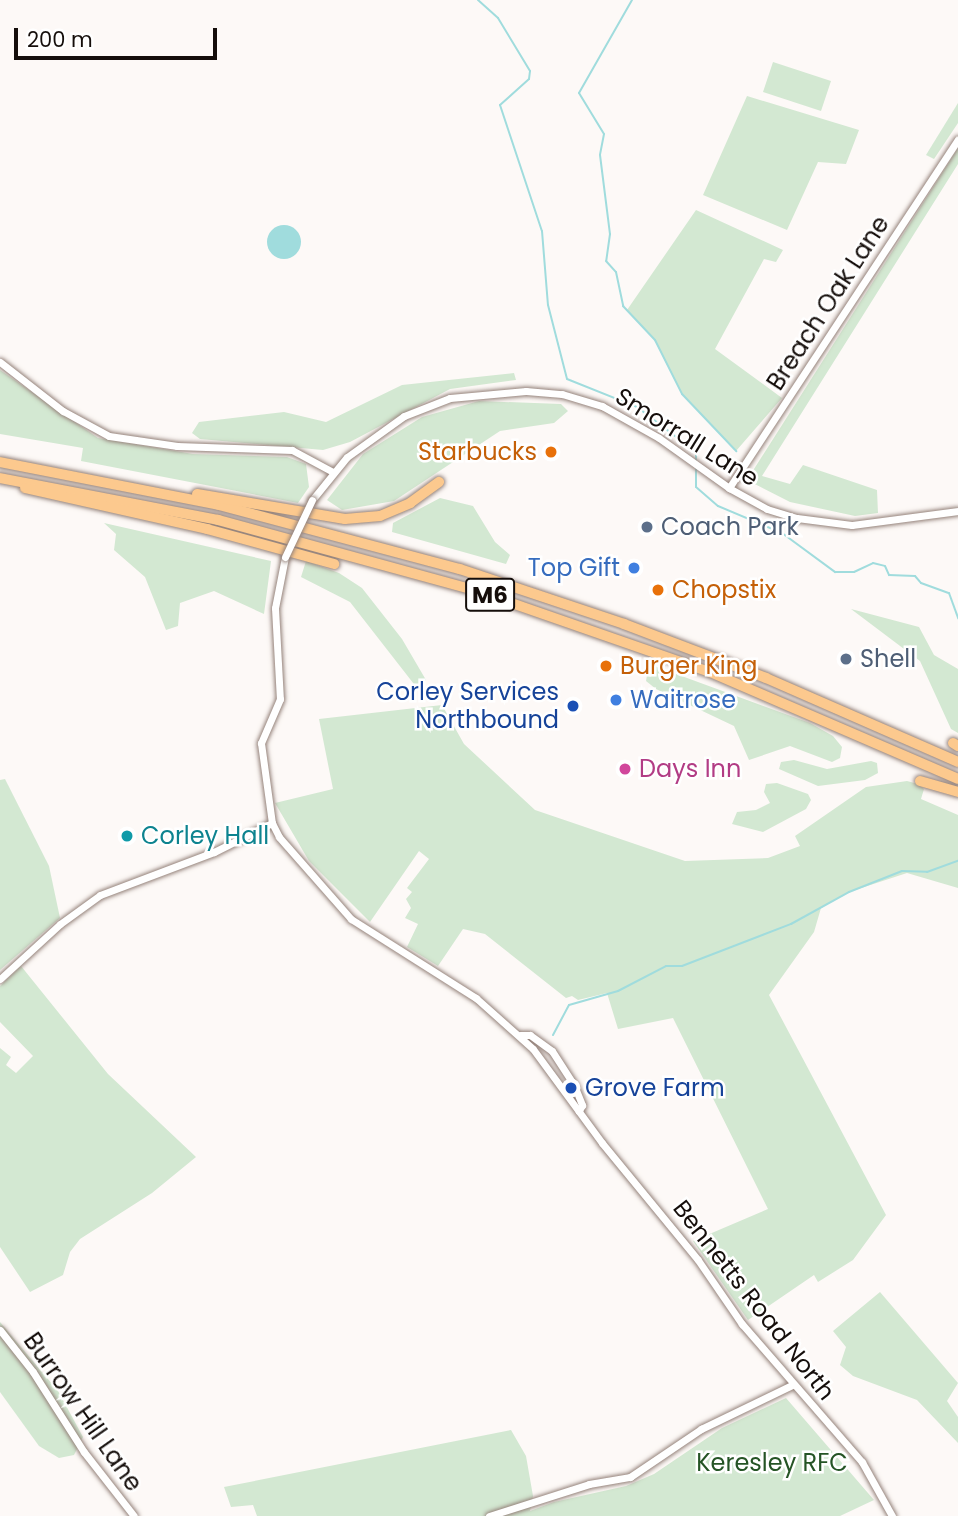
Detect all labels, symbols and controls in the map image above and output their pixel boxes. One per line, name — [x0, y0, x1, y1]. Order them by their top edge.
scale bar — [18, 14, 220, 58]
text: 200 m — [27, 25, 93, 54]
street label: Breach Oak Lane — [761, 211, 895, 395]
street label: Smorrall Lane — [610, 382, 764, 492]
place label: Starbucks — [418, 438, 537, 466]
marker: Starbucks — [543, 444, 559, 460]
place label: Coach Park — [661, 513, 799, 541]
marker: Coach Park — [639, 519, 655, 535]
place label: Top Gift — [528, 554, 620, 582]
marker: Top Gift — [626, 560, 642, 576]
road number: M6 — [464, 576, 516, 614]
place label: Chopstix — [672, 576, 776, 604]
marker: Chopstix — [650, 582, 666, 598]
place label: Shell — [860, 645, 916, 673]
marker: Shell — [838, 651, 854, 667]
place label: Burger King — [620, 652, 757, 680]
marker: Burger King — [598, 658, 614, 674]
place label: Corley Services Northbound — [376, 678, 559, 734]
place label: Waitrose — [630, 686, 736, 714]
marker: Waitrose — [608, 692, 624, 708]
marker: Corley Services Northbound — [565, 698, 581, 714]
place label: Days Inn — [639, 755, 741, 783]
marker: Days Inn — [617, 761, 633, 777]
place label: Corley Hall — [141, 822, 269, 850]
marker: Corley Hall — [119, 828, 135, 844]
place label: Grove Farm — [585, 1074, 725, 1102]
marker: Grove Farm — [563, 1080, 579, 1096]
street label: Bennetts Road North — [667, 1194, 841, 1406]
street label: Burrow Hill Lane — [18, 1327, 148, 1497]
park label: Keresley RFC — [696, 1449, 848, 1477]

